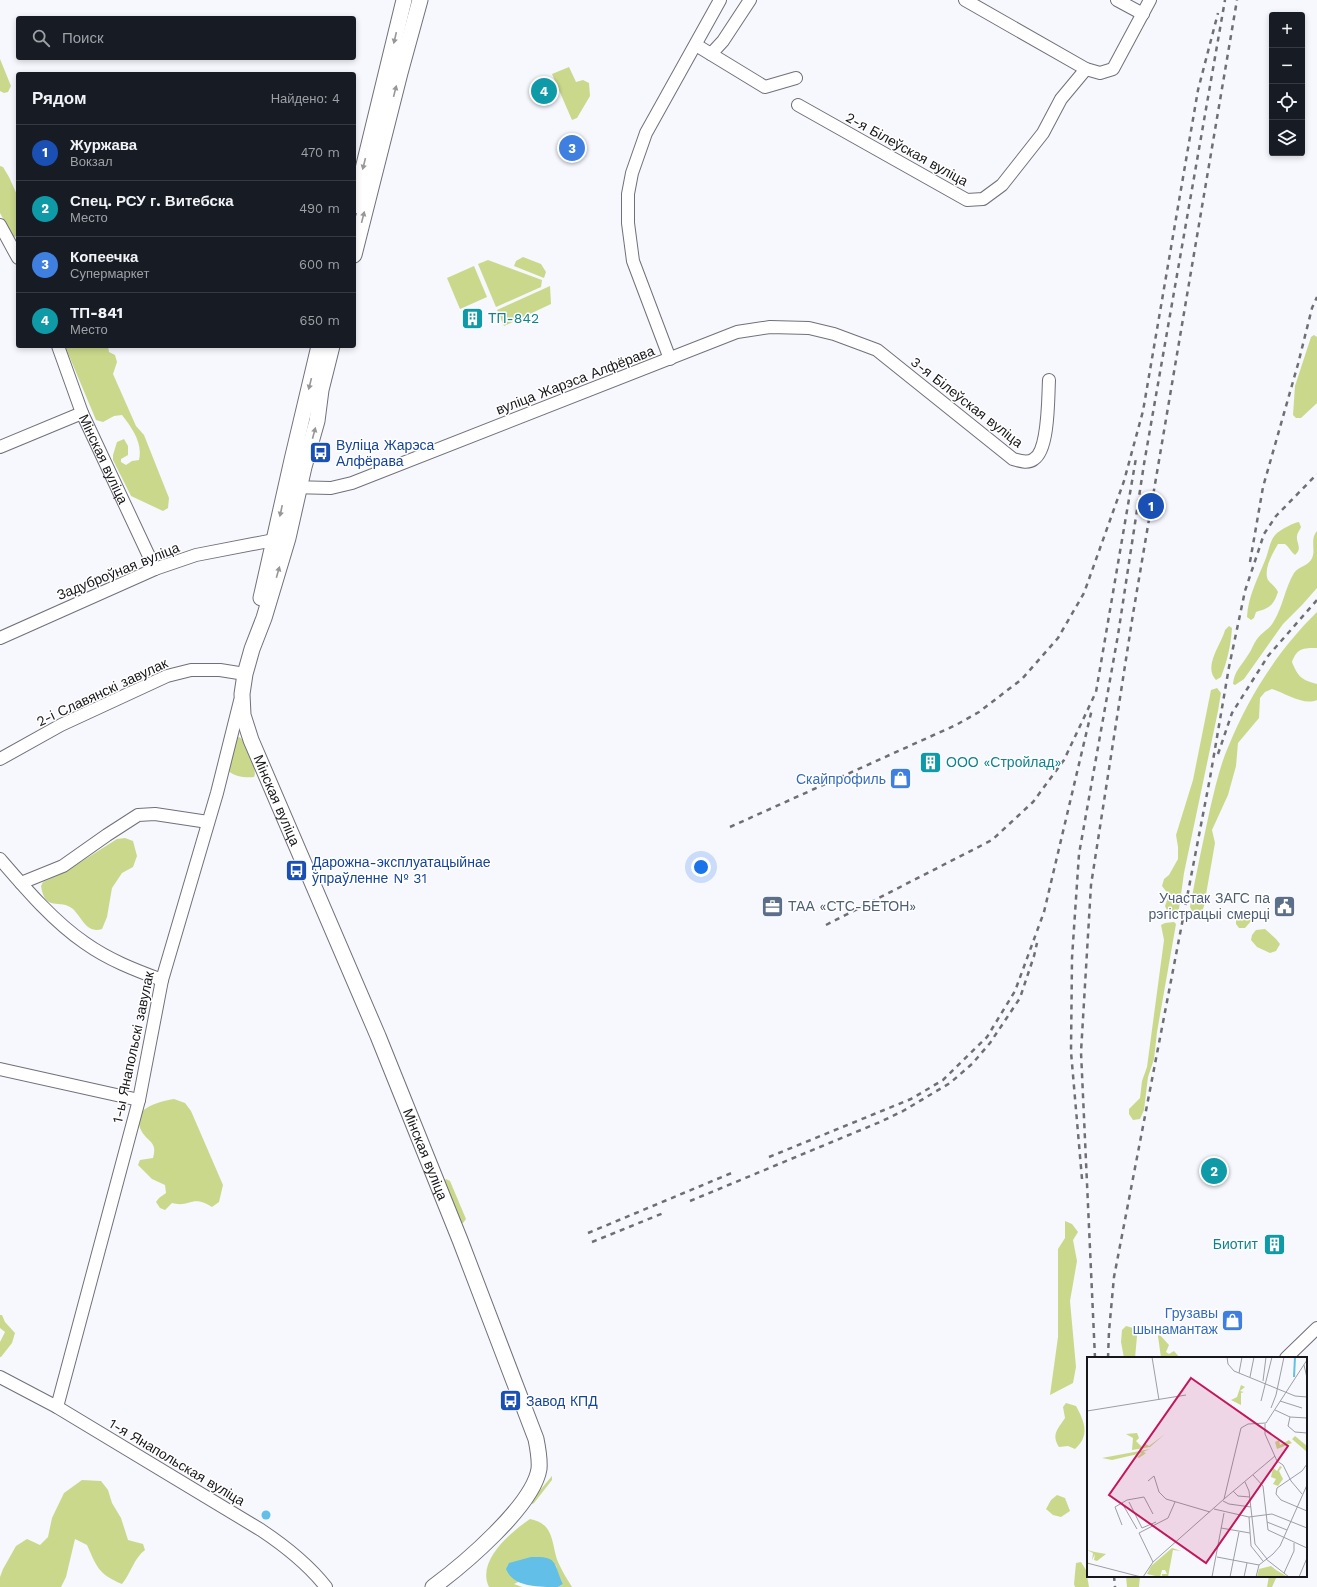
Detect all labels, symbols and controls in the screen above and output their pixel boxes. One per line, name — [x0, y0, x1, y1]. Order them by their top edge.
map controls — [1269, 12, 1305, 156]
button: + — [1269, 12, 1305, 48]
search box — [16, 16, 356, 60]
icon: search — [30, 27, 52, 49]
text: Поиск — [62, 29, 104, 47]
one-way arrow — [392, 32, 398, 44]
button: − — [1269, 48, 1305, 84]
pin: 4 — [531, 76, 557, 106]
button: locate — [1269, 84, 1305, 120]
one-way arrow — [392, 85, 398, 97]
text: Рядом — [32, 88, 87, 108]
text: Найдено: 4 — [271, 91, 340, 106]
street label: 2-я Білеўская вуліца — [843, 109, 971, 189]
button: layers — [1269, 120, 1305, 156]
pin: 3 — [559, 133, 585, 163]
text: Журжава — [70, 136, 137, 154]
text: 1 — [42, 145, 48, 160]
text: 470 m — [301, 145, 340, 160]
text: Вокзал — [70, 154, 113, 169]
one-way arrow — [361, 158, 367, 170]
text: Спец. РСУ г. Витебска — [70, 192, 234, 210]
text: 2 — [41, 201, 49, 216]
text: 490 m — [299, 201, 340, 216]
text: Место — [70, 210, 108, 225]
one-way arrow — [361, 211, 367, 223]
text: Копеечка — [70, 248, 138, 266]
text: 3 — [41, 257, 49, 272]
text: 600 m — [299, 257, 340, 272]
text: Супермаркет — [70, 266, 149, 281]
text: ТП-841 — [70, 304, 123, 322]
building icon: ТП-842 — [459, 305, 485, 331]
place label: ТП-842 — [488, 310, 539, 326]
text: 4 — [41, 313, 49, 328]
text: 650 m — [300, 313, 340, 328]
text: Место — [70, 322, 108, 337]
street label: вуліца Жарэса Алфёрава — [493, 342, 657, 418]
street label: 3-я Білеўская вуліца — [908, 353, 1026, 451]
one-way arrow — [306, 378, 312, 390]
street label: Мінская вуліца — [76, 412, 131, 507]
one-way arrow — [311, 427, 317, 439]
place label: Вуліца Жарэса Алфёрава — [336, 437, 435, 469]
bus stop icon: Вуліца Жарэса Алфёрава — [307, 440, 333, 466]
pin: 1 — [1138, 491, 1164, 521]
one-way arrow — [277, 504, 283, 517]
street label: Задуброўная вуліца — [54, 539, 182, 603]
one-way arrow — [275, 566, 281, 578]
street label: 2-і Славянскі завулак — [34, 654, 171, 729]
building icon: ООО «Стройлад» — [918, 749, 944, 775]
street label: Мінская вуліца — [250, 752, 303, 848]
place label: ООО «Стройлад» — [946, 754, 1061, 770]
shop icon: Скайпрофиль — [888, 766, 914, 792]
place label: Скайпрофиль — [796, 771, 886, 787]
place label: Дарожна-эксплуатацыйнае ўпраўленне № 31 — [312, 854, 491, 886]
bus stop icon: Дарожна-эксплуатацыйнае ўпраўленне № 31 — [284, 857, 310, 883]
your location — [691, 857, 711, 877]
place label: Участак ЗАГС па рэгістрацыі смерці — [1149, 890, 1270, 922]
office icon: ТАА «СТС-БЕТОН» — [759, 893, 785, 919]
public building icon: Участак ЗАГС па рэгістрацыі смерці — [1272, 893, 1298, 919]
place label: ТАА «СТС-БЕТОН» — [788, 898, 916, 914]
street label: 1-ы Янапольскі завулак — [109, 969, 157, 1124]
street label: Мінская вуліца — [400, 1106, 451, 1203]
pin: 2 — [1201, 1156, 1227, 1186]
building icon: Биотит — [1261, 1231, 1287, 1257]
place label: Биотит — [1213, 1236, 1259, 1252]
place label: Грузавы шынамантаж — [1133, 1305, 1219, 1337]
shop icon: Грузавы шынамантаж — [1220, 1308, 1246, 1334]
inset map — [1087, 1357, 1307, 1577]
bus stop icon: Завод КПД — [498, 1388, 524, 1414]
place label: Завод КПД — [526, 1393, 598, 1409]
street label: 1-я Янапольская вуліца — [106, 1415, 248, 1509]

